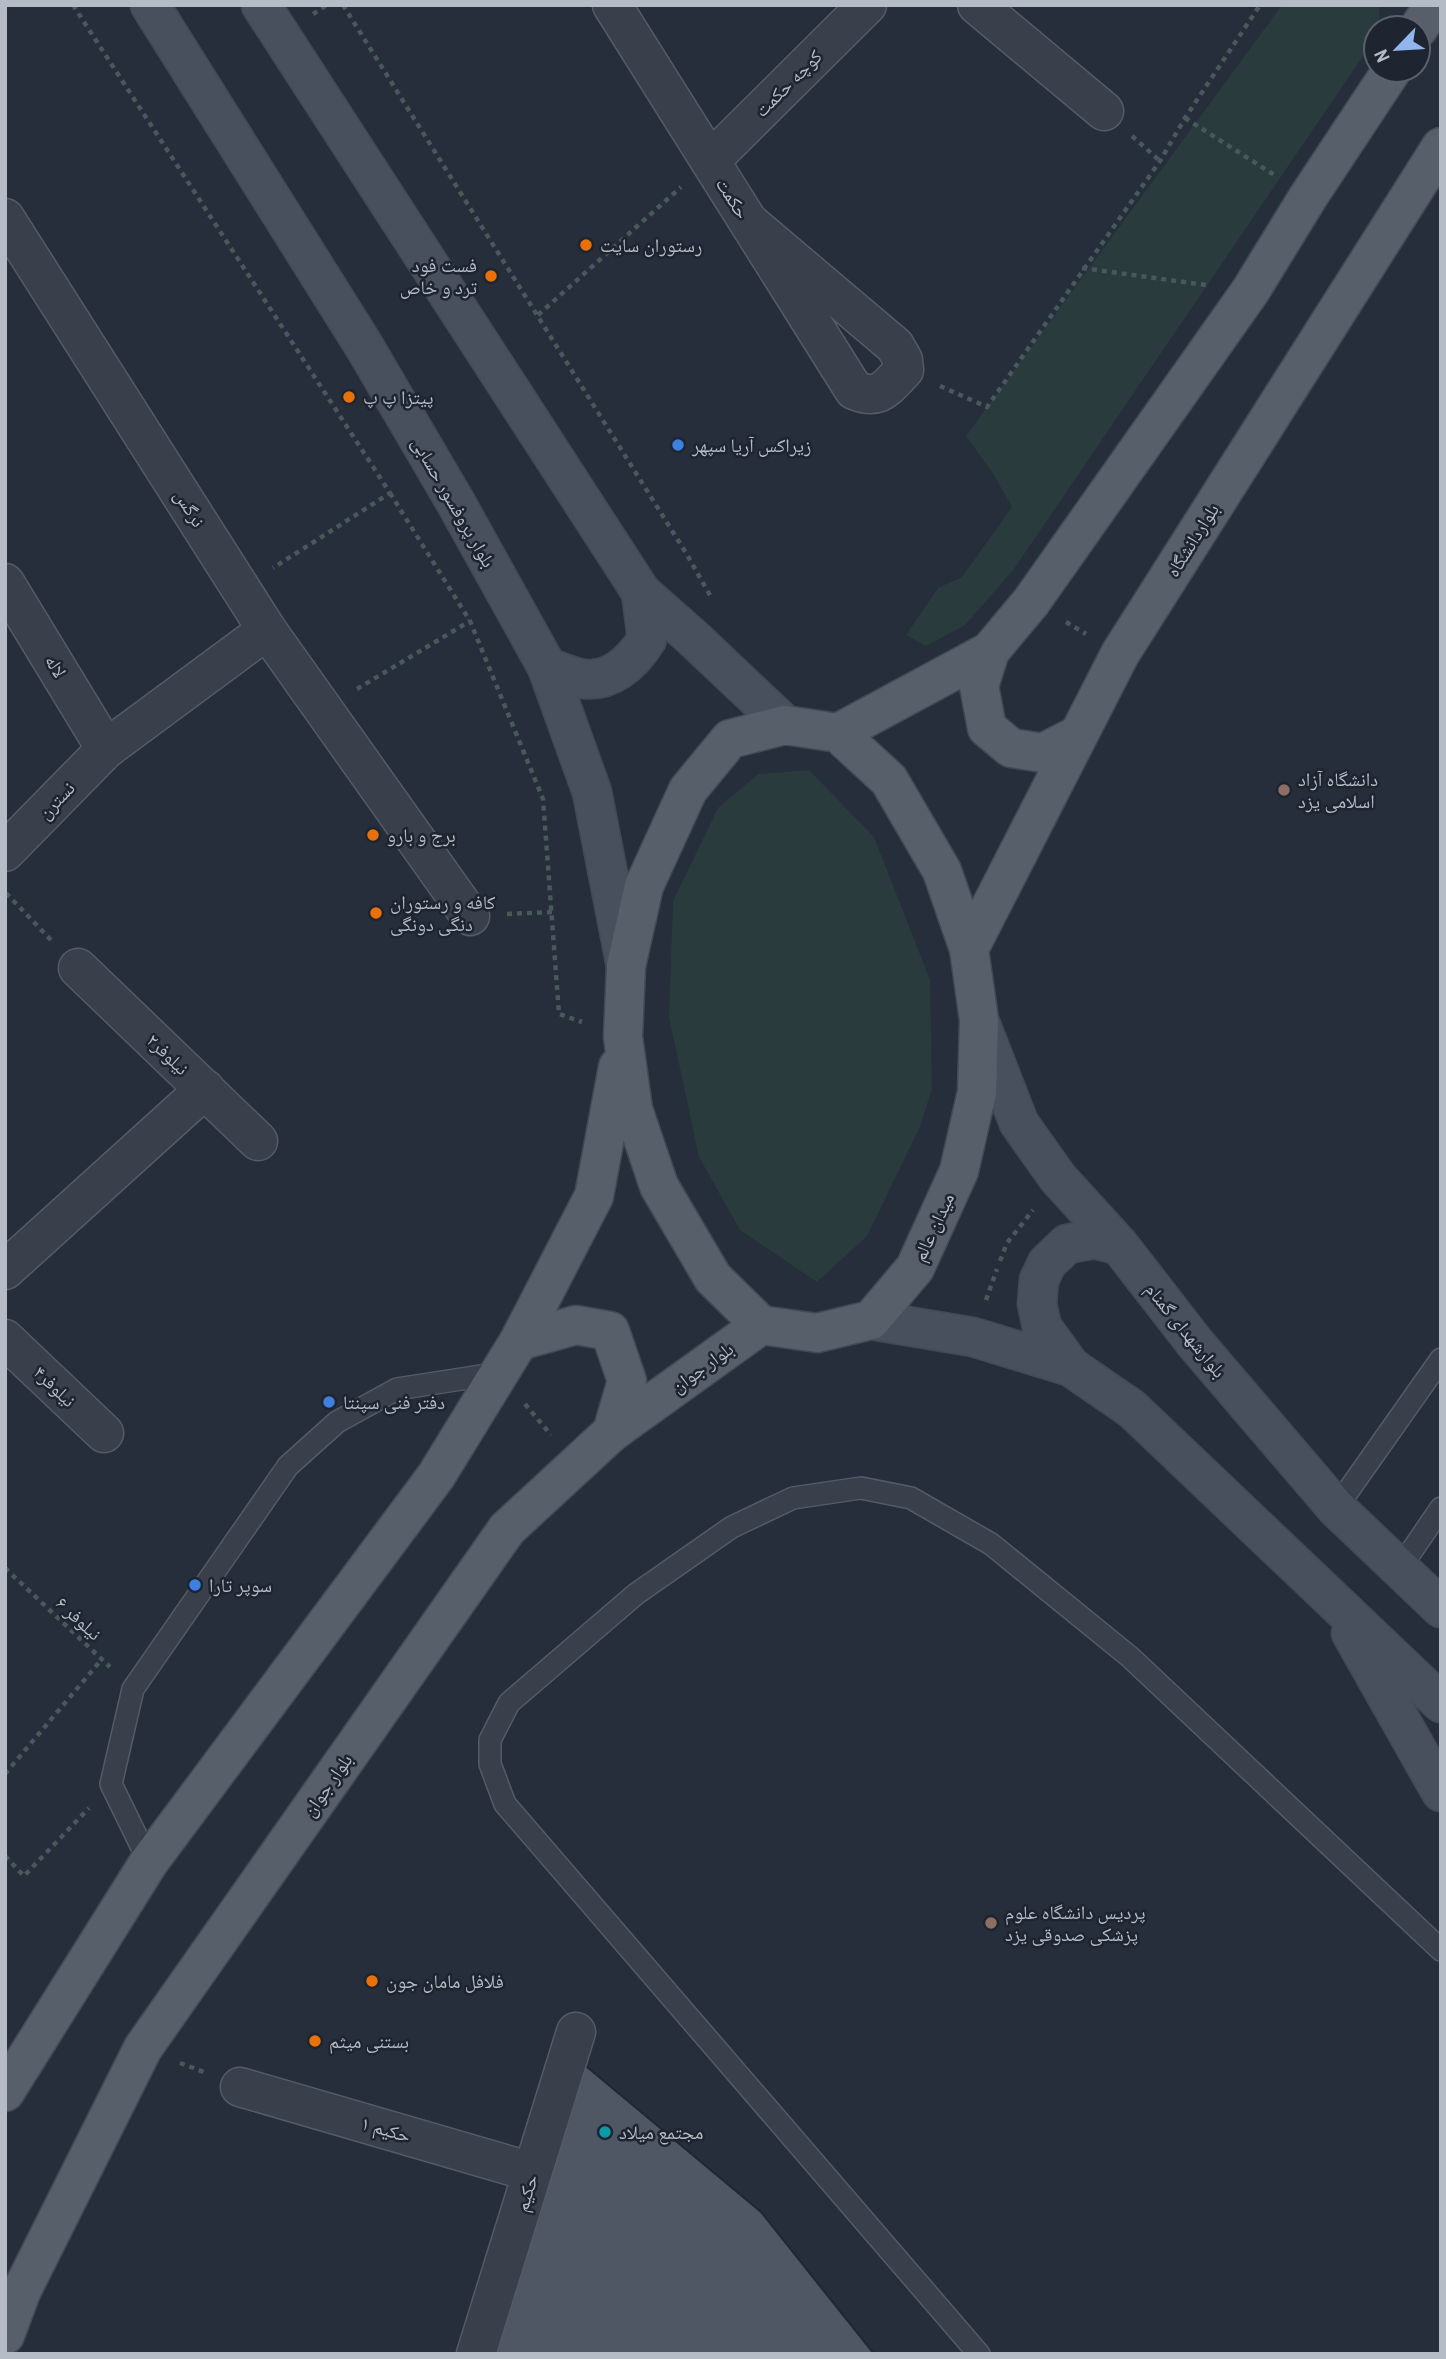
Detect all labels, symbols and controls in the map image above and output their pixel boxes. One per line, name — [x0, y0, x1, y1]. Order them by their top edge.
north arrow — [1362, 14, 1432, 84]
street label: کوچه حکمت — [748, 43, 828, 123]
text: N — [1367, 46, 1396, 67]
street label: حکمت — [710, 172, 756, 224]
place label: رستوران سایت — [600, 232, 702, 258]
marker: رستوران سایت — [578, 237, 594, 253]
place label: فست فود ترد و خاص — [400, 252, 477, 300]
marker: فست فود ترد و خاص — [483, 268, 499, 284]
place label: پیتزا پ پ — [363, 384, 433, 410]
marker: پیتزا پ پ — [341, 389, 357, 405]
street label: بلوار پروفسور حسابی — [406, 432, 502, 572]
place label: زیراکس آریا سپهر — [691, 432, 811, 458]
marker: زیراکس آریا سپهر — [670, 437, 686, 453]
street label: نرگس — [168, 484, 212, 532]
street label: بلواردانشگاه — [1159, 498, 1225, 582]
street label: لاله — [39, 650, 73, 682]
place label: دانشگاه آزاد اسلامی یزد — [1298, 766, 1378, 814]
street label: نسترن — [32, 775, 80, 825]
marker: دانشگاه آزاد اسلامی یزد — [1276, 782, 1292, 798]
place label: برج و بارو — [387, 822, 456, 848]
marker: برج و بارو — [365, 827, 381, 843]
place label: کافه و رستوران دنگی دونگی — [390, 889, 495, 937]
marker: کافه و رستوران دنگی دونگی — [368, 905, 384, 921]
street label: نیلوفر۲ — [141, 1027, 195, 1081]
street label: میدان عالم — [906, 1188, 960, 1266]
street label: بلوارشهدای گمنام — [1139, 1277, 1232, 1384]
street label: بلوار جوان — [665, 1335, 739, 1399]
street label: نیلوفر۴ — [28, 1359, 82, 1413]
place label: دفتر فنی سپنتا — [343, 1389, 445, 1415]
marker: دفتر فنی سپنتا — [321, 1394, 337, 1410]
place label: سوپر تارا — [209, 1572, 272, 1598]
marker: سوپر تارا — [187, 1577, 203, 1593]
street label: نیلوفر ۶ — [50, 1590, 108, 1646]
street label: بلوار جوان — [296, 1748, 358, 1822]
place label: پردیس دانشگاه علوم پزشکی صدوقی یزد — [1005, 1899, 1146, 1947]
marker: پردیس دانشگاه علوم پزشکی صدوقی یزد — [983, 1915, 999, 1931]
place label: فلافل مامان جون — [386, 1968, 504, 1994]
marker: فلافل مامان جون — [364, 1973, 380, 1989]
place label: بستنی میثم — [329, 2028, 409, 2054]
marker: بستنی میثم — [307, 2033, 323, 2049]
street label: حکیم ۱ — [358, 2110, 414, 2148]
place label: مجتمع میلاد — [619, 2119, 703, 2145]
marker: مجتمع میلاد — [597, 2124, 613, 2140]
street label: حکیم — [508, 2171, 544, 2215]

